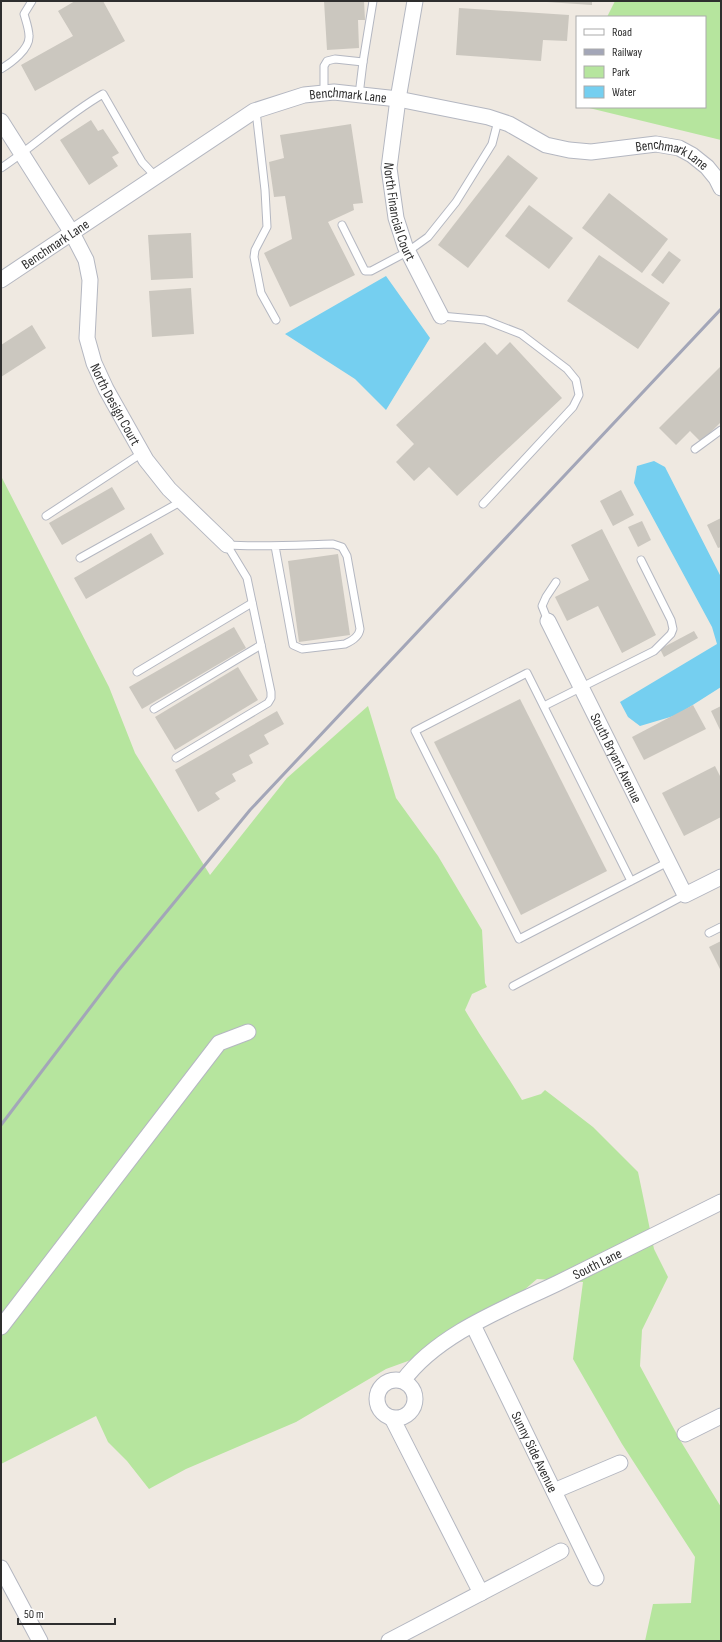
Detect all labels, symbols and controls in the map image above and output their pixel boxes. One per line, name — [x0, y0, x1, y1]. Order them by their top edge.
legend — [576, 16, 706, 108]
text: Road — [612, 25, 632, 40]
text: Railway — [612, 45, 643, 60]
text: Park — [612, 65, 630, 80]
street label: Benchmark Lane — [309, 83, 388, 106]
text: Water — [612, 85, 636, 100]
street label: Benchmark Lane — [634, 135, 712, 173]
street label: North Financial Court — [380, 162, 420, 263]
street label: Benchmark Lane — [18, 215, 92, 273]
street label: North Design Court — [87, 361, 144, 448]
street label: South Bryant Avenue — [587, 710, 646, 805]
street label: South Lane — [570, 1244, 624, 1283]
street label: Sunny Side Avenue — [508, 1408, 562, 1495]
scale bar — [18, 1600, 115, 1626]
text: 50 m — [24, 1607, 44, 1622]

